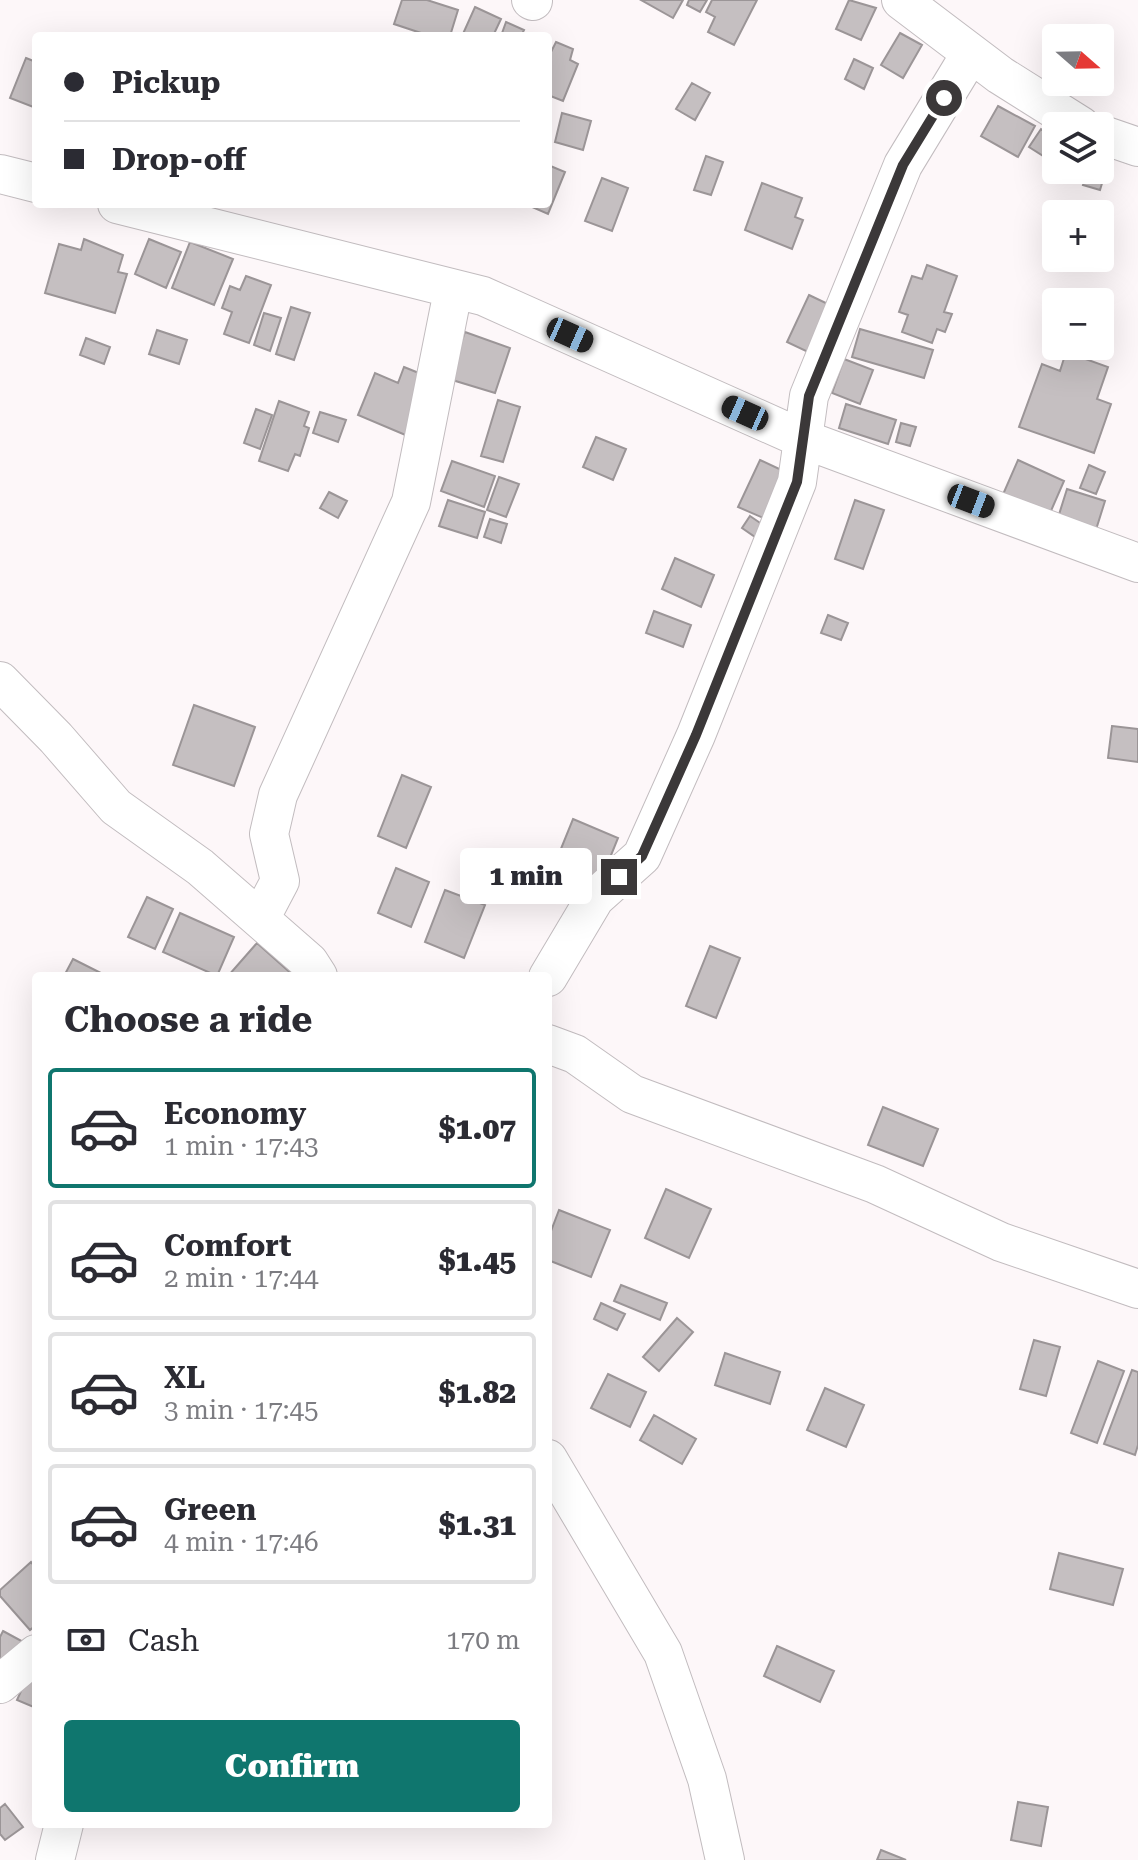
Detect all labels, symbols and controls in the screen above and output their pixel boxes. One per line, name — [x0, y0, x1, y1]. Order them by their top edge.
north arrow — [1042, 24, 1114, 96]
map controls — [1042, 24, 1114, 360]
text: Pickup — [112, 65, 220, 100]
route start — [926, 80, 962, 116]
button: layers — [1042, 112, 1114, 184]
text: Drop-off — [112, 142, 246, 177]
button: + — [1042, 200, 1114, 272]
button: − — [1042, 288, 1114, 360]
car — [543, 314, 597, 356]
car — [718, 392, 772, 434]
car — [944, 481, 998, 521]
callout: 1 min — [459, 849, 591, 905]
route end — [601, 859, 637, 895]
text: 1 min — [489, 861, 563, 891]
text: Choose a ride — [64, 999, 312, 1041]
icon: car — [68, 1092, 140, 1164]
text: Economy — [164, 1096, 306, 1131]
text: $1.07 — [439, 1111, 516, 1146]
text: 1 min · 17:43 — [164, 1131, 319, 1161]
icon: car — [68, 1224, 140, 1296]
text: Comfort — [164, 1228, 291, 1263]
text: $1.45 — [439, 1243, 516, 1278]
text: 2 min · 17:44 — [164, 1263, 319, 1293]
icon: car — [68, 1356, 140, 1428]
text: XL — [164, 1360, 205, 1395]
text: $1.82 — [439, 1375, 516, 1410]
text: 3 min · 17:45 — [164, 1395, 319, 1425]
icon: car — [68, 1488, 140, 1560]
text: Green — [164, 1492, 256, 1527]
text: $1.31 — [439, 1507, 516, 1542]
text: 4 min · 17:46 — [164, 1527, 319, 1557]
icon: cash — [64, 1618, 108, 1662]
text: Cash — [128, 1623, 199, 1658]
text: 170 m — [446, 1625, 520, 1655]
button: Confirm — [64, 1720, 520, 1812]

